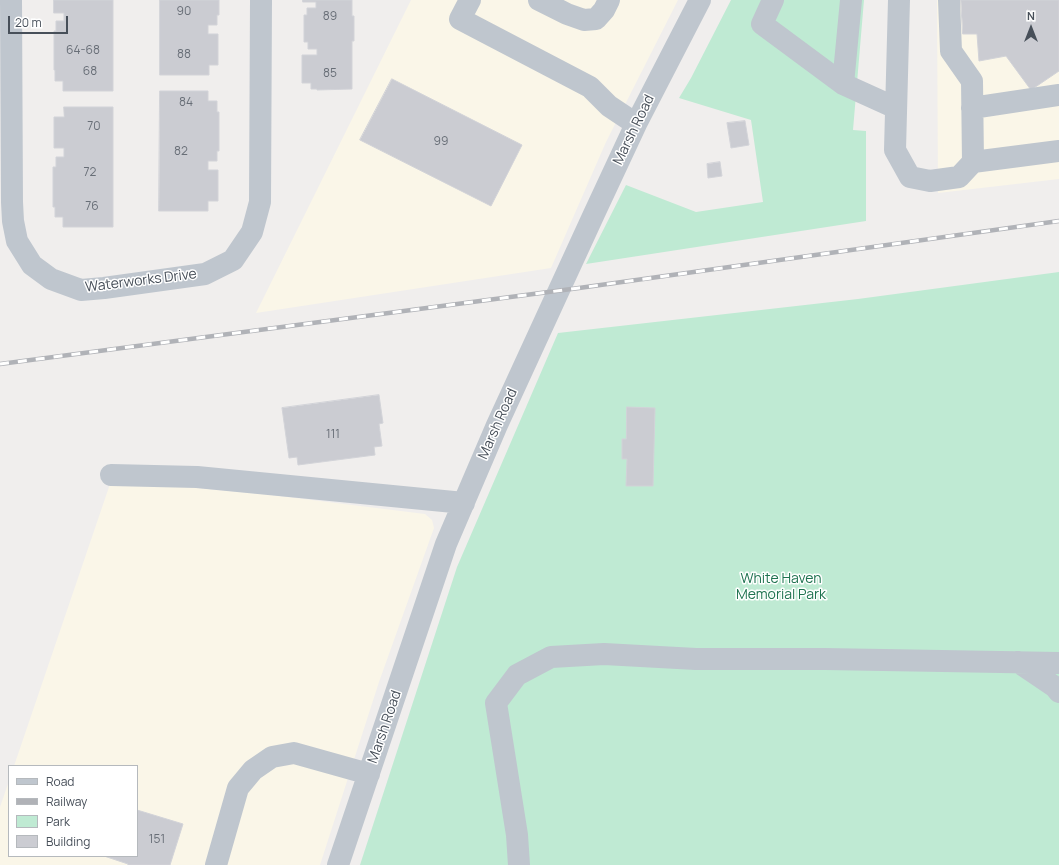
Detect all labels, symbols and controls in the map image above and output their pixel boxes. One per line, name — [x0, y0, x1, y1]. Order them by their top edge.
house number: 90 — [177, 5, 191, 19]
scale bar — [10, 8, 70, 34]
north arrow — [1011, 8, 1051, 48]
text: N — [1027, 8, 1035, 23]
house number: 89 — [323, 10, 337, 24]
text: 20 m — [15, 14, 42, 31]
house number: 64-68 — [66, 44, 100, 58]
house number: 88 — [177, 48, 191, 62]
house number: 68 — [83, 65, 97, 79]
house number: 85 — [323, 67, 337, 81]
street label: Marsh Road — [610, 92, 658, 168]
house number: 84 — [179, 96, 193, 110]
house number: 70 — [87, 120, 101, 134]
house number: 99 — [434, 135, 448, 149]
house number: 82 — [174, 145, 188, 159]
house number: 72 — [84, 166, 96, 180]
house number: 76 — [85, 200, 99, 214]
street label: Waterworks Drive — [84, 266, 198, 296]
street label: Marsh Road — [475, 386, 521, 462]
house number: 111 — [326, 428, 340, 442]
park label: White Haven Memorial Park — [736, 571, 826, 604]
street label: Marsh Road — [365, 688, 405, 766]
legend — [8, 765, 138, 857]
text: Road — [46, 773, 74, 790]
text: Railway — [46, 793, 87, 810]
text: Park — [46, 813, 70, 830]
text: Building — [46, 833, 90, 850]
house number: 151 — [149, 833, 165, 847]

